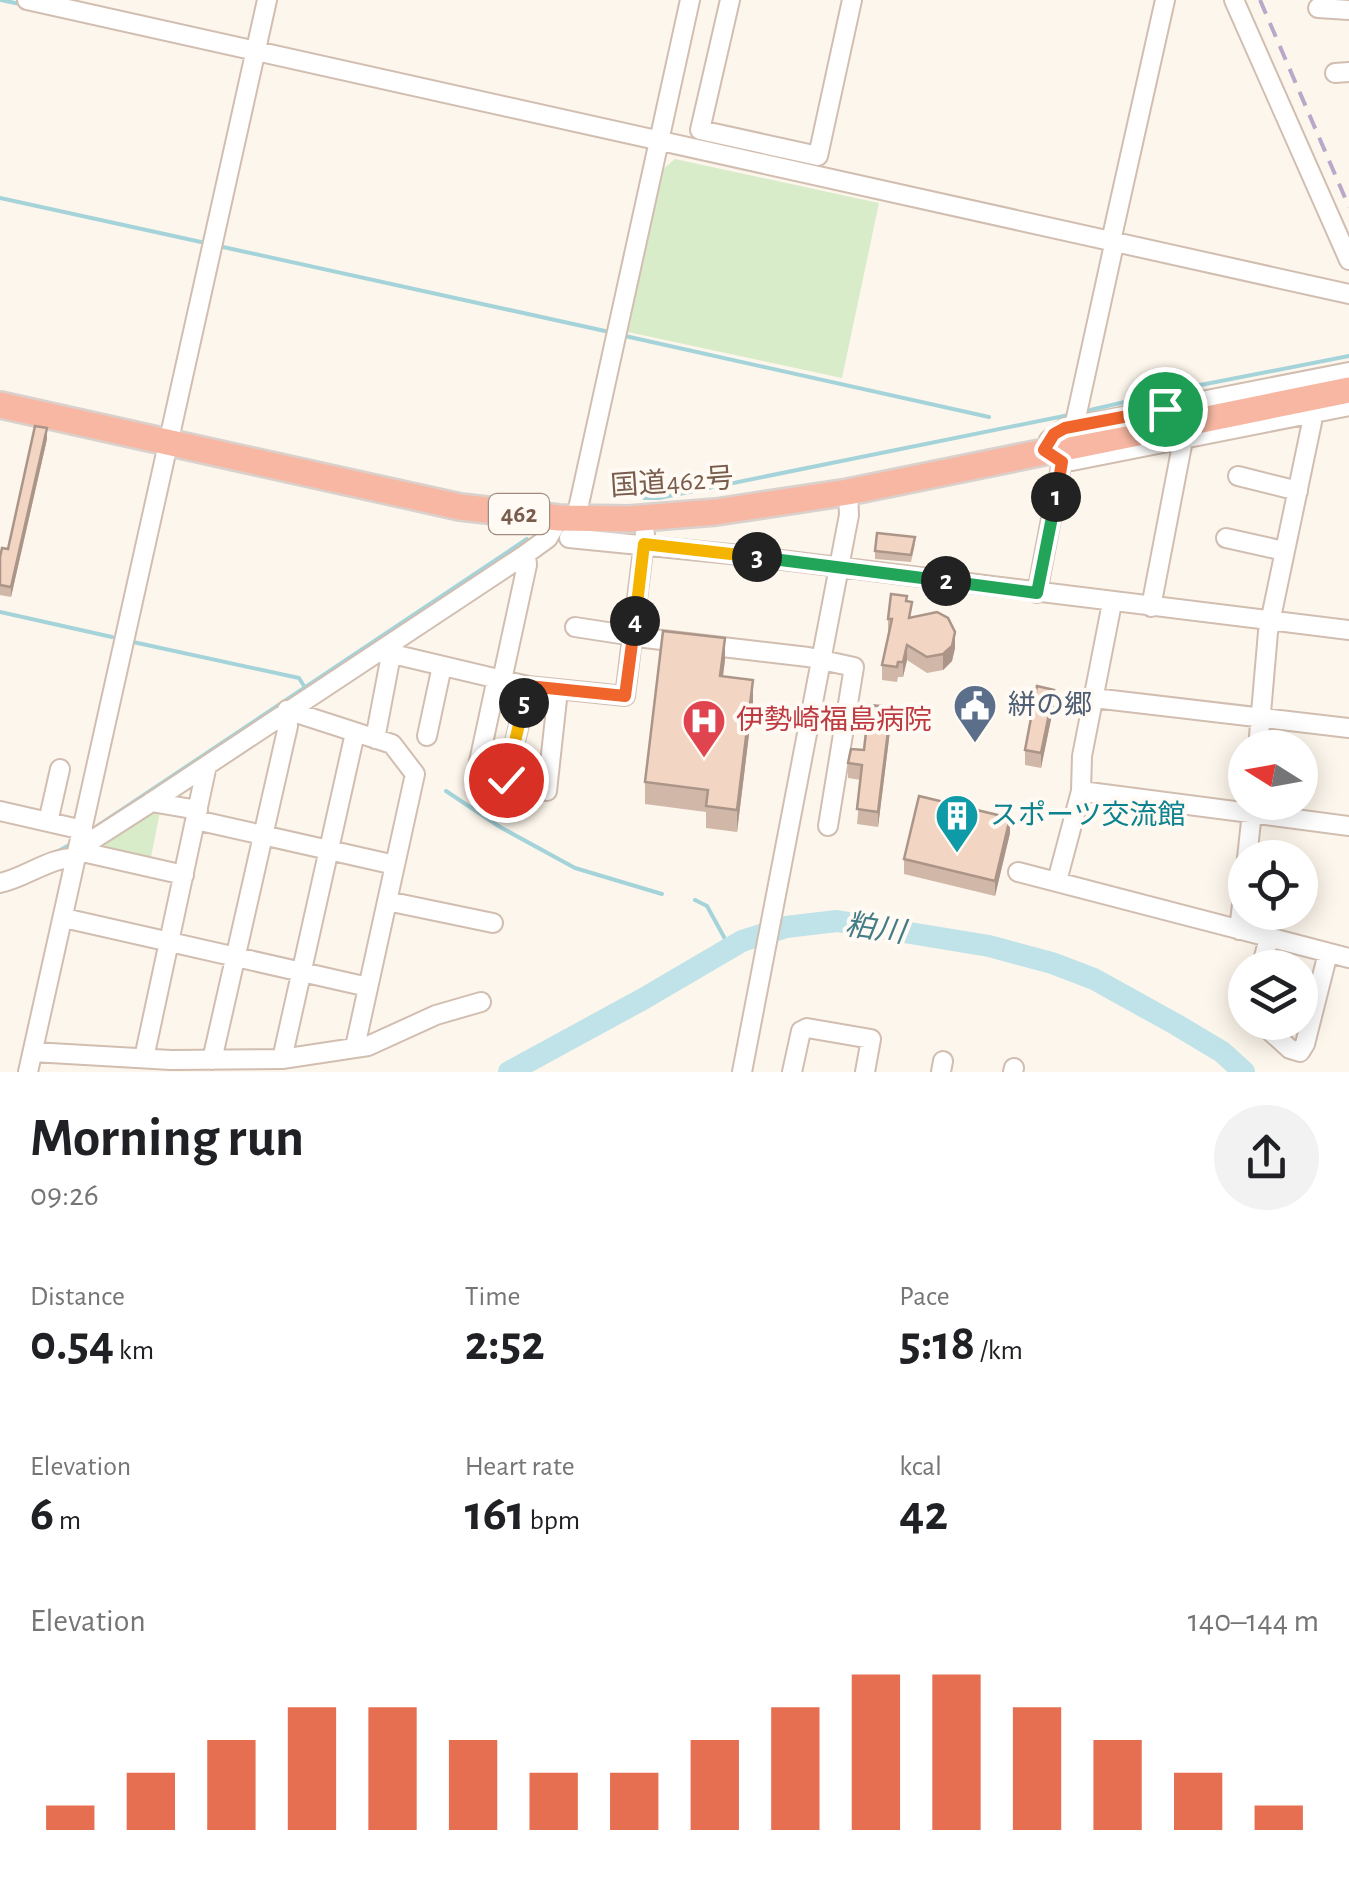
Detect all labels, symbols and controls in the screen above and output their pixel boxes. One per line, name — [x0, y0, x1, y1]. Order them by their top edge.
pin — [1123, 367, 1208, 452]
icon: arrive — [1138, 382, 1193, 437]
street label: 国道462号 — [609, 463, 735, 501]
pin: 1 — [1031, 472, 1081, 522]
text: 1 — [1051, 483, 1061, 511]
road number: 462 — [489, 494, 549, 534]
pin: 3 — [732, 532, 782, 582]
text: 3 — [751, 543, 763, 571]
pin: 2 — [921, 556, 971, 606]
text: 2 — [939, 567, 953, 595]
pin: 4 — [610, 596, 660, 646]
text: 4 — [628, 607, 642, 635]
pin: 5 — [499, 678, 549, 728]
public building icon: 絣の郷 — [952, 683, 998, 744]
text: 5 — [518, 689, 530, 717]
place label: 絣の郷 — [1008, 690, 1092, 720]
hospital icon: 伊勢崎福島病院 — [681, 698, 727, 759]
place label: 伊勢崎福島病院 — [736, 705, 932, 735]
north arrow — [1228, 730, 1318, 820]
map controls — [1228, 730, 1318, 1040]
pin — [464, 738, 549, 823]
icon: check — [479, 753, 534, 808]
building icon: スポーツ交流館 — [934, 793, 980, 854]
place label: スポーツ交流館 — [990, 800, 1185, 830]
button: locate — [1228, 840, 1318, 930]
water label: 粕川 — [843, 908, 910, 948]
button: layers — [1228, 950, 1318, 1040]
button: share — [1214, 1105, 1319, 1210]
text: Morning run — [30, 1111, 304, 1166]
text: 09:26 — [30, 1179, 99, 1211]
text: Distance — [30, 1283, 125, 1311]
text: Time — [465, 1283, 520, 1311]
text: Pace — [899, 1283, 950, 1311]
text: 0.54 — [30, 1319, 114, 1369]
text: 2:52 — [465, 1319, 545, 1369]
text: 5:18 — [899, 1319, 975, 1369]
text: km — [114, 1337, 154, 1365]
text: /km — [975, 1337, 1023, 1365]
text: Elevation — [30, 1453, 131, 1481]
text: Heart rate — [465, 1453, 575, 1481]
text: kcal — [899, 1453, 942, 1481]
text: 6 — [30, 1489, 54, 1539]
text: 161 — [465, 1489, 525, 1539]
text: 42 — [899, 1489, 948, 1539]
text: m — [54, 1507, 81, 1535]
text: bpm — [525, 1507, 580, 1535]
text: Elevation — [30, 1605, 146, 1637]
text: 140–144 m — [1188, 1605, 1319, 1637]

